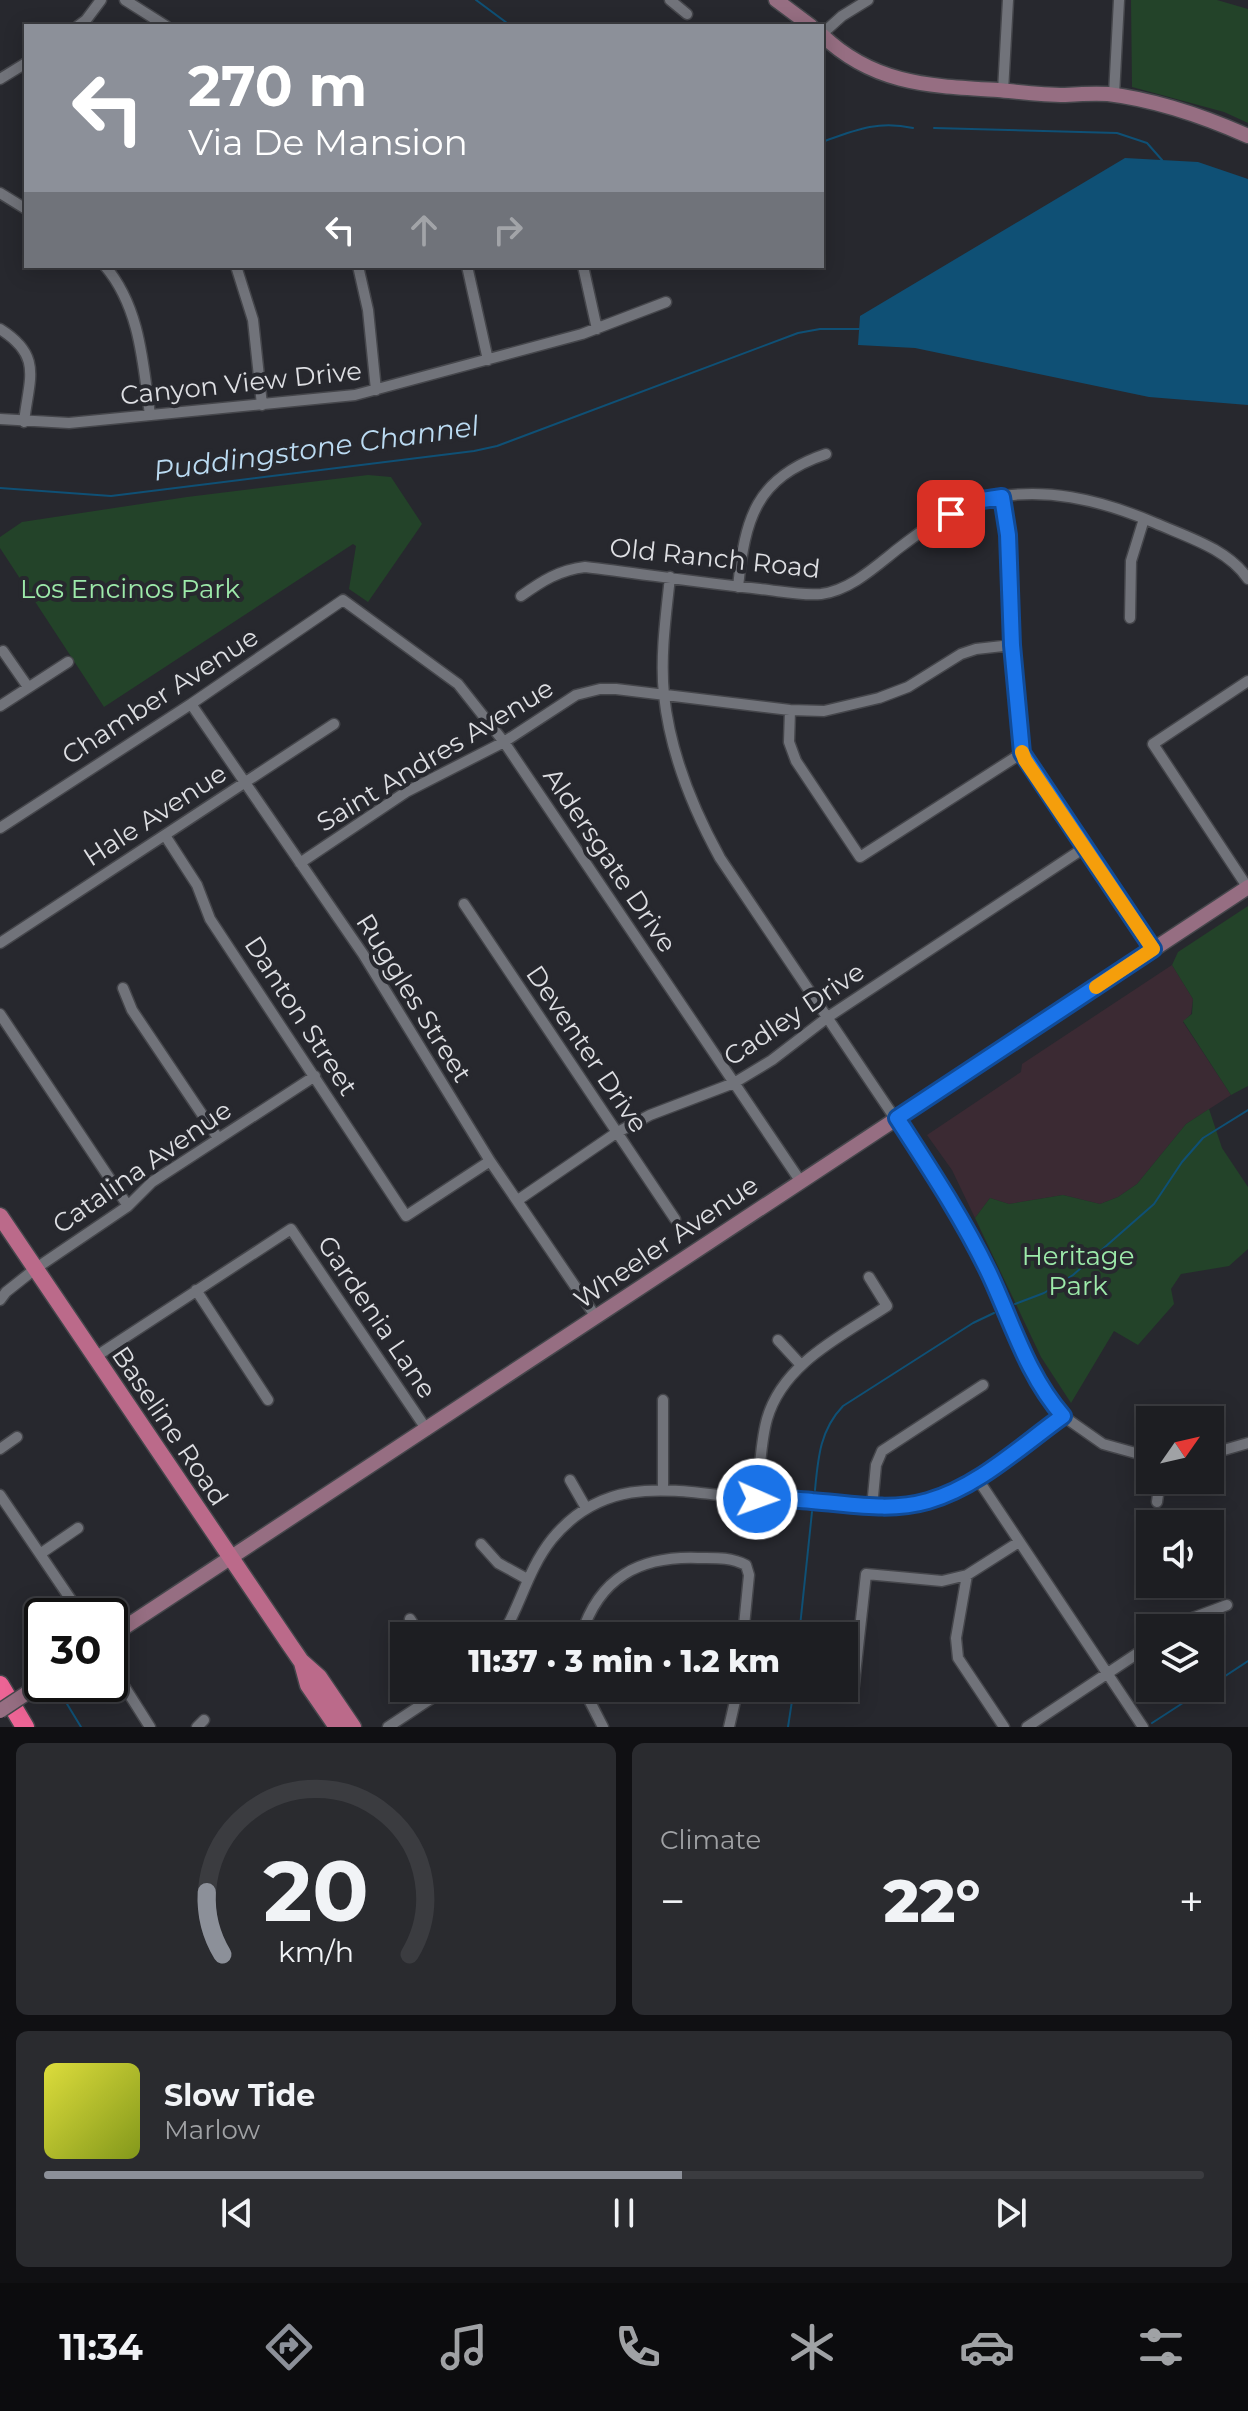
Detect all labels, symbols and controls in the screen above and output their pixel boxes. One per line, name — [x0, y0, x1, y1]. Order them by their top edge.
text: 270 m — [188, 52, 367, 120]
icon: left — [56, 56, 160, 160]
text: Via De Mansion — [188, 120, 468, 164]
icon: left — [318, 208, 362, 252]
icon: ahead — [402, 208, 446, 252]
icon: right — [486, 208, 530, 252]
street label: Canyon View Drive — [119, 354, 363, 412]
water label: Puddingstone Channel — [151, 408, 481, 488]
pin — [917, 480, 985, 548]
icon: arrive — [929, 492, 973, 536]
street label: Old Ranch Road — [608, 531, 822, 585]
park label: Los Encinos Park — [20, 573, 240, 605]
street label: Chamber Avenue — [56, 621, 264, 771]
street label: Saint Andres Avenue — [311, 672, 559, 838]
street label: Hale Avenue — [77, 757, 233, 873]
street label: Aldersgate Drive — [536, 762, 684, 958]
street label: Ruggles Street — [349, 908, 479, 1088]
street label: Danton Street — [238, 930, 364, 1102]
street label: Cadley Drive — [718, 955, 870, 1073]
street label: Deventer Drive — [519, 959, 655, 1139]
street label: Catalina Avenue — [46, 1093, 238, 1241]
street label: Wheeler Avenue — [568, 1168, 764, 1316]
street label: Gardenia Lane — [311, 1229, 443, 1405]
park label: Heritage Park — [1022, 1240, 1134, 1302]
street label: Baseline Road — [105, 1340, 235, 1512]
north arrow — [1136, 1406, 1224, 1494]
map controls — [1136, 1406, 1224, 1702]
position arrow — [715, 1457, 799, 1541]
button: sound — [1136, 1510, 1224, 1598]
speed limit sign: 30 — [24, 1598, 128, 1702]
button: layers — [1136, 1614, 1224, 1702]
text: 11:37 · 3 min · 1.2 km — [468, 1643, 780, 1680]
text: Climate — [660, 1824, 761, 1856]
text: 20 — [263, 1840, 369, 1942]
text: 22° — [884, 1864, 980, 1937]
text: − — [660, 1874, 685, 1928]
text: + — [1179, 1874, 1204, 1928]
text: km/h — [278, 1934, 354, 1969]
text: Slow Tide — [164, 2077, 315, 2114]
text: Marlow — [164, 2114, 260, 2146]
icon: previous — [215, 2191, 259, 2235]
icon: pause — [602, 2191, 646, 2235]
icon: next — [989, 2191, 1033, 2235]
icon: directions — [261, 2319, 317, 2375]
icon: music — [436, 2319, 492, 2375]
icon: phone — [610, 2319, 666, 2375]
icon: climate — [784, 2319, 840, 2375]
icon: car — [959, 2319, 1015, 2375]
icon: filters — [1133, 2319, 1189, 2375]
text: 11:34 — [59, 2325, 143, 2369]

